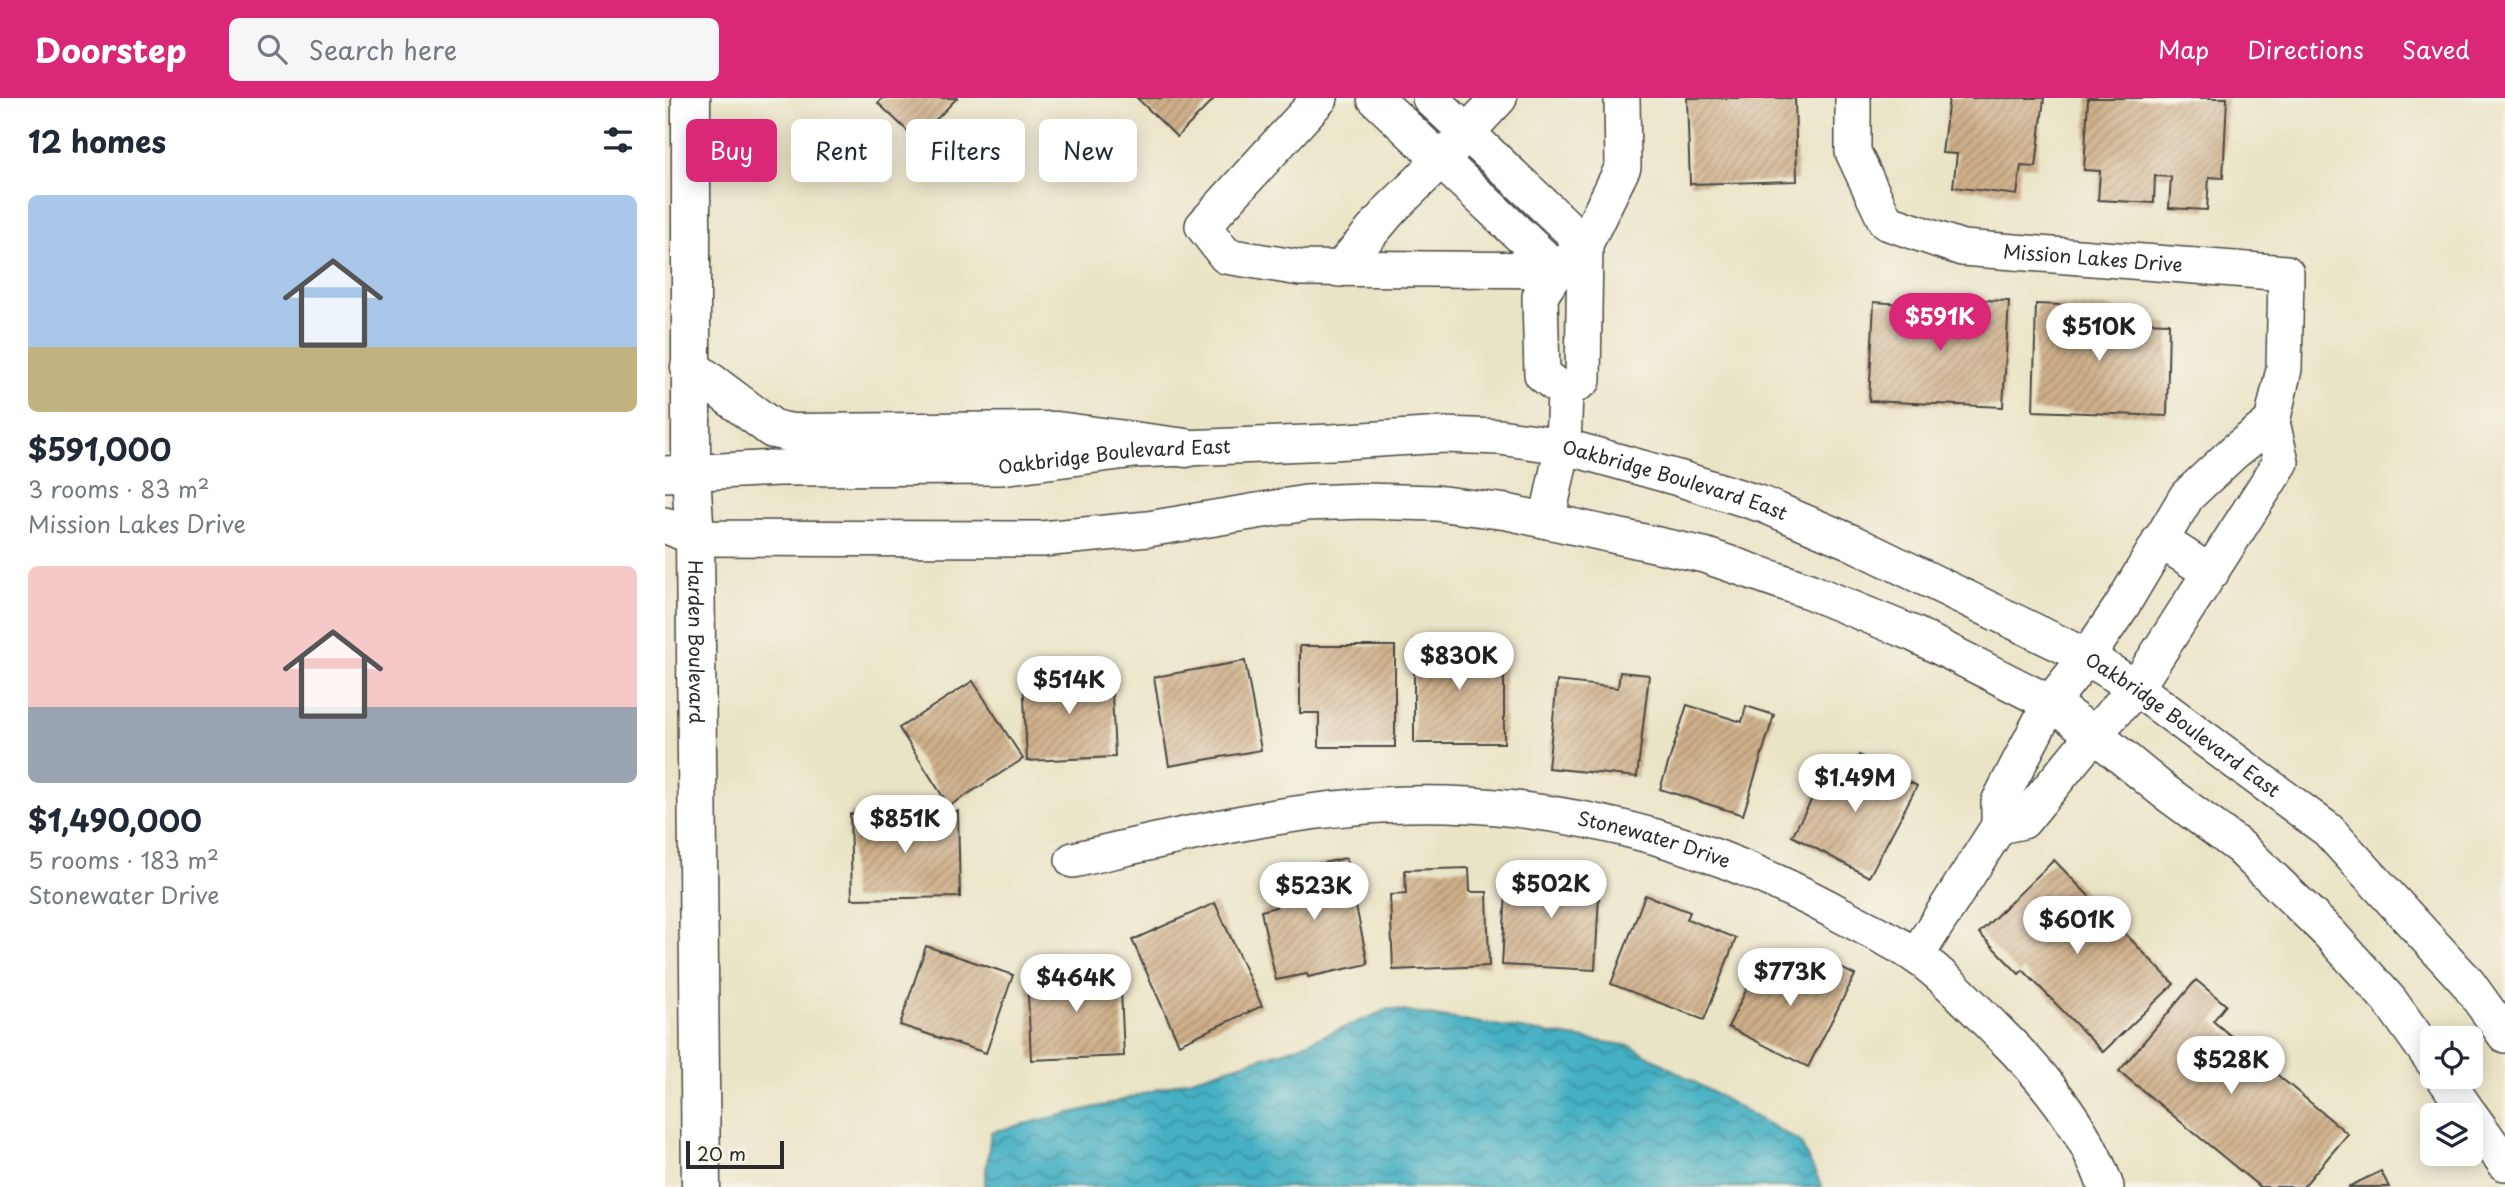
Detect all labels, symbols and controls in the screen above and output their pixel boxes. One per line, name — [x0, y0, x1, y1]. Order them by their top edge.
search box — [229, 18, 719, 81]
text: Doorstep — [35, 24, 187, 74]
icon: search — [253, 30, 291, 68]
text: Search here — [309, 30, 457, 69]
text: Map — [2158, 31, 2209, 67]
text: Directions — [2247, 31, 2364, 67]
text: Saved — [2402, 31, 2470, 67]
text: 12 homes — [28, 118, 166, 163]
chip: Buy — [686, 119, 777, 182]
chip: Rent — [791, 119, 892, 182]
chip: Filters — [906, 119, 1025, 182]
chip: New — [1039, 119, 1137, 182]
icon: filters — [599, 121, 637, 159]
street label: Mission Lakes Drive — [2002, 236, 2184, 278]
icon: home — [270, 240, 396, 366]
pin: $591K — [1891, 294, 1989, 353]
text: $591K — [1905, 298, 1975, 333]
pin: $510K — [2050, 303, 2148, 363]
text: $510K — [2062, 308, 2136, 343]
text: $591,000 — [28, 426, 171, 471]
street label: Oakbridge Boulevard East — [996, 431, 1231, 480]
street label: Oakbridge Boulevard East — [1559, 432, 1792, 527]
text: 3 rooms · 83 m² — [28, 471, 210, 506]
text: Mission Lakes Drive — [28, 506, 246, 541]
street label: Harden Boulevard — [682, 560, 712, 724]
icon: home — [270, 611, 396, 737]
pin: $830K — [1410, 632, 1508, 692]
text: $830K — [1420, 637, 1498, 672]
street label: Oakbridge Boulevard East — [2080, 644, 2287, 803]
pin: $514K — [1020, 656, 1118, 716]
text: $514K — [1033, 661, 1105, 696]
pin: $1.49M — [1798, 754, 1912, 814]
text: $1.49M — [1814, 759, 1896, 794]
pin: $851K — [856, 796, 954, 855]
text: $1,490,000 — [28, 797, 202, 842]
text: $851K — [870, 800, 940, 835]
street label: Stonewater Drive — [1575, 803, 1735, 874]
text: 5 rooms · 183 m² — [28, 842, 219, 877]
pin: $502K — [1502, 860, 1600, 920]
pin: $523K — [1265, 862, 1363, 922]
text: $502K — [1512, 865, 1590, 900]
text: $523K — [1276, 867, 1352, 902]
text: Stonewater Drive — [28, 877, 219, 912]
pin: $601K — [2028, 896, 2126, 956]
text: $601K — [2039, 901, 2115, 936]
pin: $773K — [1741, 948, 1839, 1008]
text: $773K — [1754, 953, 1826, 988]
pin: $464K — [1027, 954, 1125, 1014]
text: $464K — [1036, 959, 1116, 994]
map controls — [2420, 1026, 2483, 1166]
button: locate — [2420, 1026, 2483, 1089]
pin: $528K — [2182, 1037, 2280, 1096]
text: $528K — [2193, 1041, 2269, 1076]
button: layers — [2420, 1103, 2483, 1166]
scale bar — [686, 1138, 784, 1170]
text: 20 m — [697, 1139, 746, 1167]

